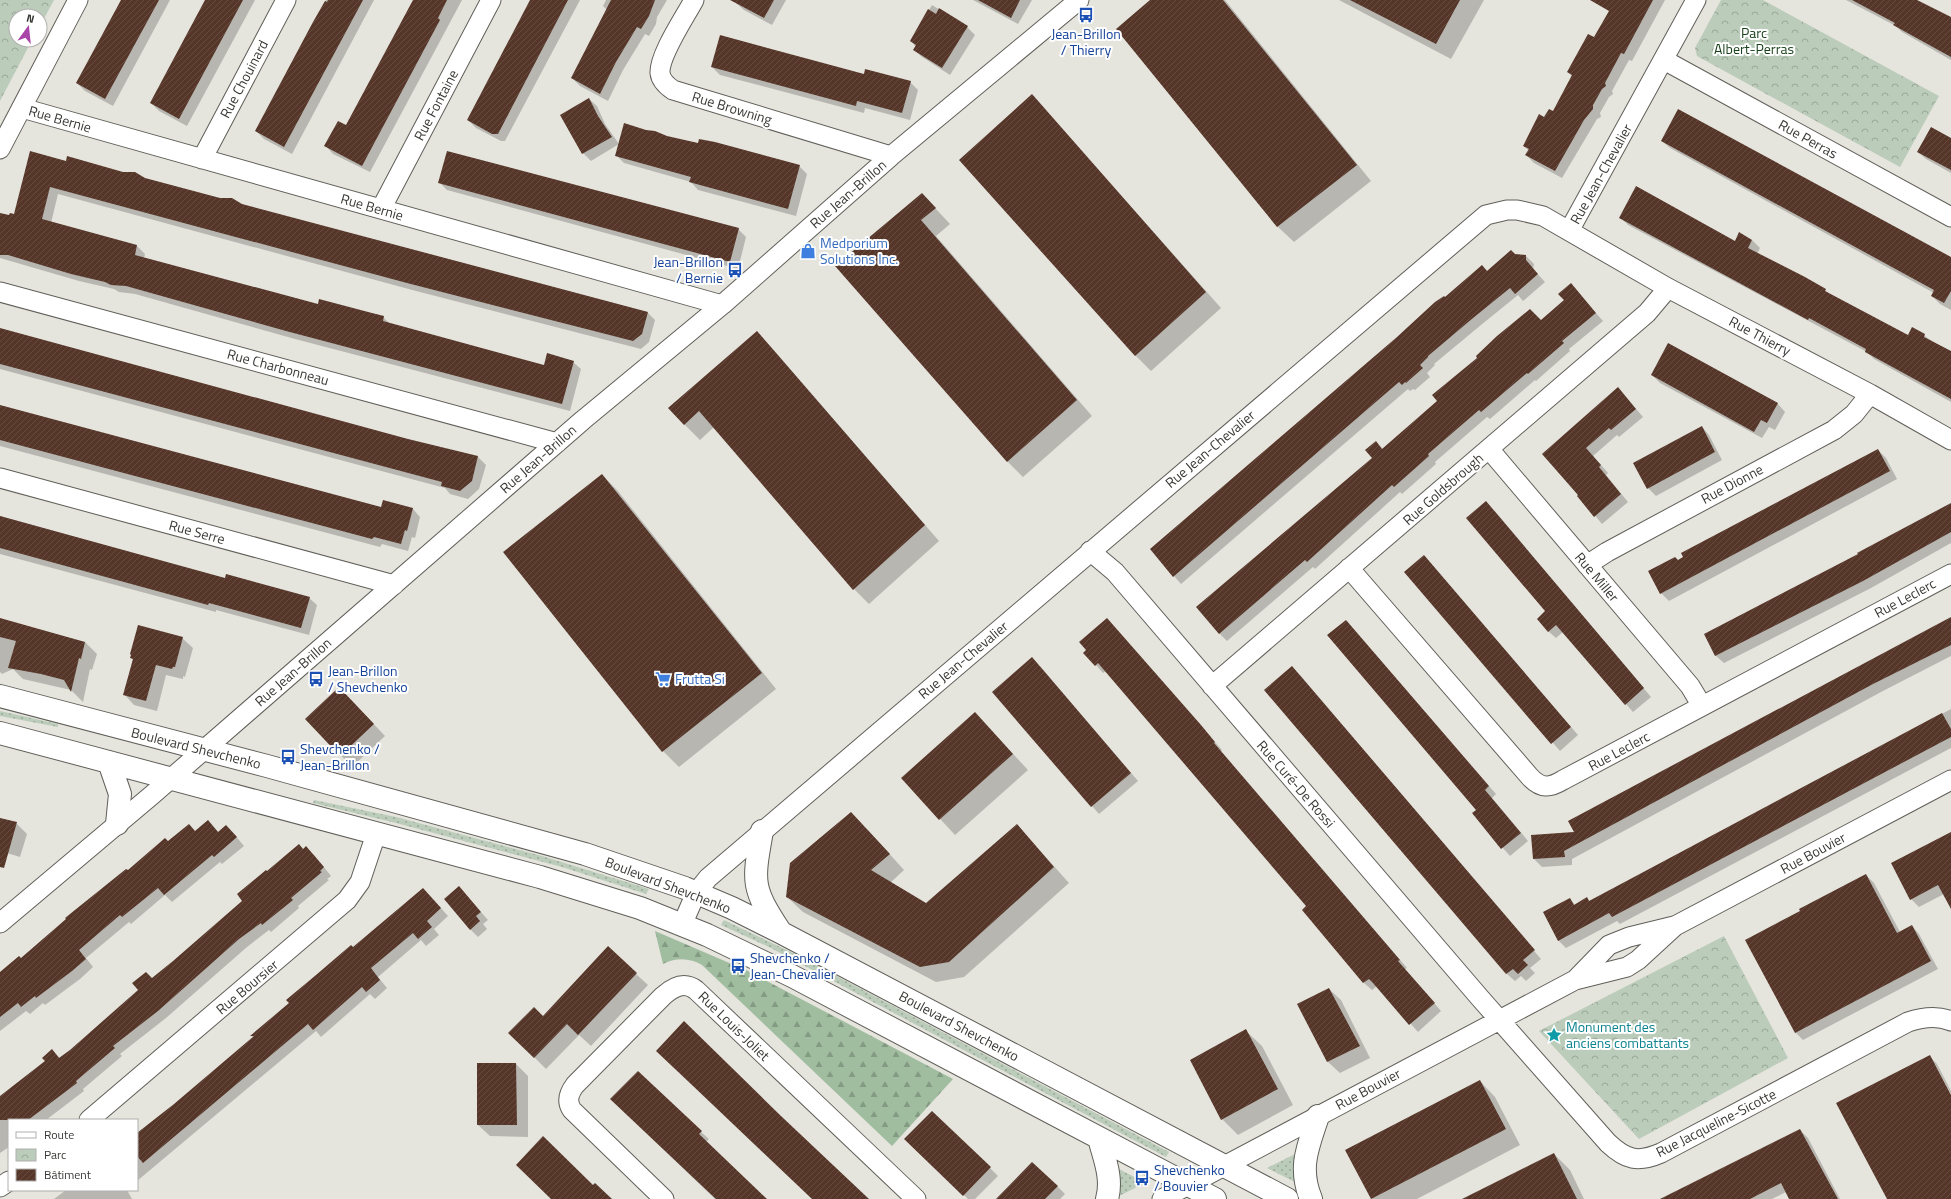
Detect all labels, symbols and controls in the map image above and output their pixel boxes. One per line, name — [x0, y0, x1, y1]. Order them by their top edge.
bus stop icon: Jean-Brillon / Thierry — [1077, 6, 1095, 24]
north arrow — [8, 8, 48, 48]
text: N — [25, 10, 36, 27]
park label: Parc Albert-Perras — [1714, 22, 1794, 59]
place label: Jean-Brillon / Thierry — [1051, 23, 1121, 60]
street label: Rue Chouinard — [214, 36, 273, 122]
street label: Rue Fontaine — [408, 66, 463, 144]
street label: Rue Browning — [689, 85, 775, 130]
street label: Rue Bernie — [26, 100, 94, 137]
street label: Rue Perras — [1775, 114, 1842, 163]
street label: Rue Jean-Chevalier — [1564, 120, 1637, 228]
street label: Rue Jean-Brillon — [805, 154, 891, 233]
street label: Rue Bernie — [338, 188, 406, 225]
place label: Medporium Solutions Inc. — [820, 232, 898, 269]
shop icon: Medporium Solutions Inc. — [799, 242, 817, 260]
place label: Jean-Brillon / Bernie — [653, 251, 723, 288]
bus stop icon: Jean-Brillon / Bernie — [726, 261, 744, 279]
street label: Rue Thierry — [1725, 310, 1795, 361]
street label: Rue Charbonneau — [225, 343, 331, 390]
street label: Rue Jean-Chevalier — [1160, 405, 1259, 493]
street label: Rue Jean-Brillon — [495, 419, 581, 498]
street label: Rue Goldsbrough — [1398, 448, 1488, 530]
street label: Rue Dionne — [1697, 458, 1767, 509]
street label: Rue Serre — [167, 514, 228, 549]
street label: Rue Miller — [1570, 547, 1625, 606]
street label: Rue Leclerc — [1870, 573, 1939, 623]
street label: Rue Jean-Chevalier — [913, 616, 1012, 704]
street label: Rue Jean-Brillon — [250, 632, 336, 711]
place label: Jean-Brillon / Shevchenko — [328, 660, 408, 697]
place label: Frutta Si — [675, 668, 725, 689]
bus stop icon: Jean-Brillon / Shevchenko — [307, 670, 325, 688]
supermarket icon: Frutta Si — [654, 670, 672, 688]
street label: Boulevard Shevchenko — [129, 721, 263, 774]
street label: Rue Leclerc — [1584, 726, 1653, 776]
street label: Rue Curé-De Rossi — [1252, 735, 1340, 832]
place label: Shevchenko / Jean-Brillon — [300, 738, 380, 775]
bus stop icon: Shevchenko / Jean-Brillon — [279, 748, 297, 766]
street label: Rue Bouvier — [1776, 826, 1849, 879]
street label: Boulevard Shevchenko — [602, 851, 734, 918]
place label: Shevchenko / Jean-Chevalier — [750, 947, 836, 984]
street label: Rue Boursier — [211, 954, 283, 1019]
bus stop icon: Shevchenko / Jean-Chevalier — [729, 957, 747, 975]
street label: Boulevard Shevchenko — [895, 985, 1023, 1066]
street label: Rue Louis-Joliet — [694, 986, 775, 1065]
place label: Monument des anciens combattants — [1566, 1016, 1689, 1053]
place icon: Monument des anciens combattants — [1545, 1026, 1563, 1044]
street label: Rue Bouvier — [1331, 1062, 1404, 1115]
street label: Rue Jacqueline-Sicotte — [1652, 1083, 1780, 1162]
legend — [8, 1119, 138, 1191]
text: Route — [44, 1125, 74, 1144]
text: Parc — [44, 1145, 66, 1164]
place label: Shevchenko / Bouvier — [1154, 1159, 1225, 1196]
text: Bâtiment — [44, 1165, 92, 1184]
bus stop icon: Shevchenko / Bouvier — [1133, 1169, 1151, 1187]

